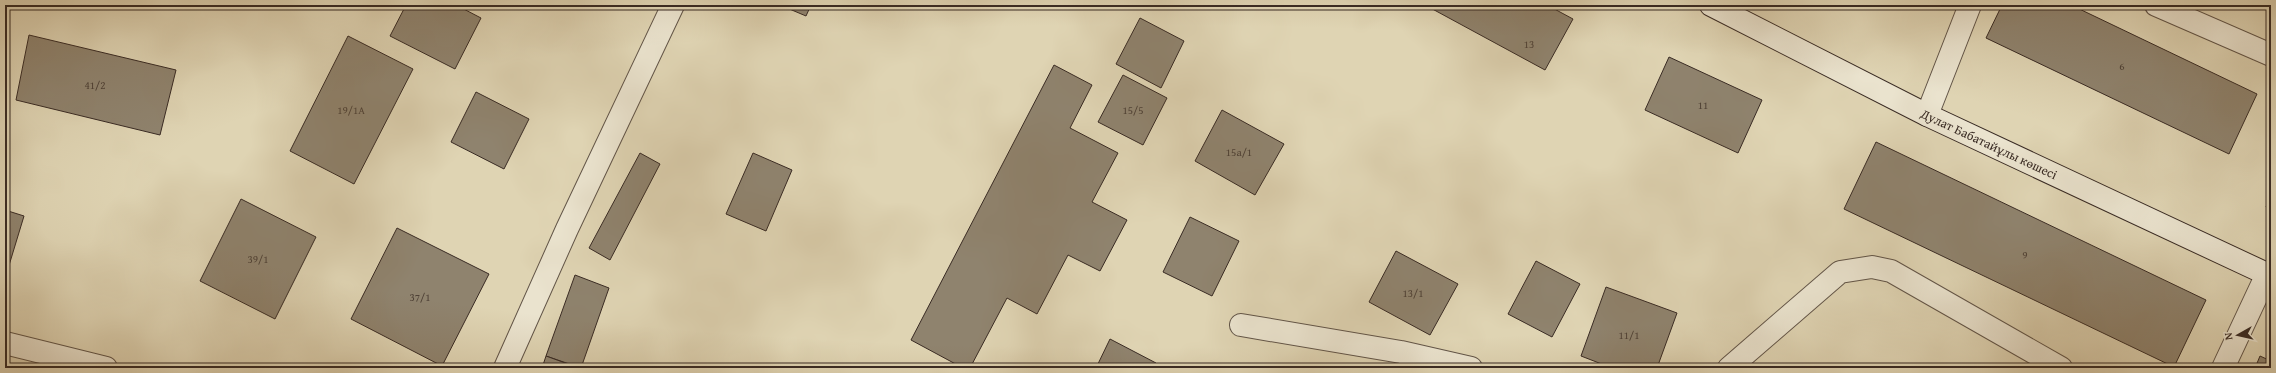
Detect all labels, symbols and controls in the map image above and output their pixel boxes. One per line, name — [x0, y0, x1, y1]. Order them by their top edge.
house number: 13 — [1524, 36, 1534, 52]
house number: 6 — [2119, 58, 2125, 74]
house number: 41/2 — [84, 77, 106, 93]
house number: 11 — [1698, 97, 1708, 113]
house number: 19/1А — [337, 102, 365, 118]
house number: 15/5 — [1122, 102, 1144, 118]
street label: Дулат Бабатайұлы көшесі — [1917, 104, 2061, 184]
house number: 15а/1 — [1226, 144, 1252, 160]
house number: 9 — [2022, 247, 2028, 263]
house number: 39/1 — [247, 251, 269, 267]
house number: 13/1 — [1402, 285, 1424, 301]
house number: 37/1 — [409, 289, 431, 305]
north arrow — [2218, 315, 2258, 355]
house number: 11/1 — [1618, 327, 1640, 343]
text: N — [2220, 331, 2237, 341]

